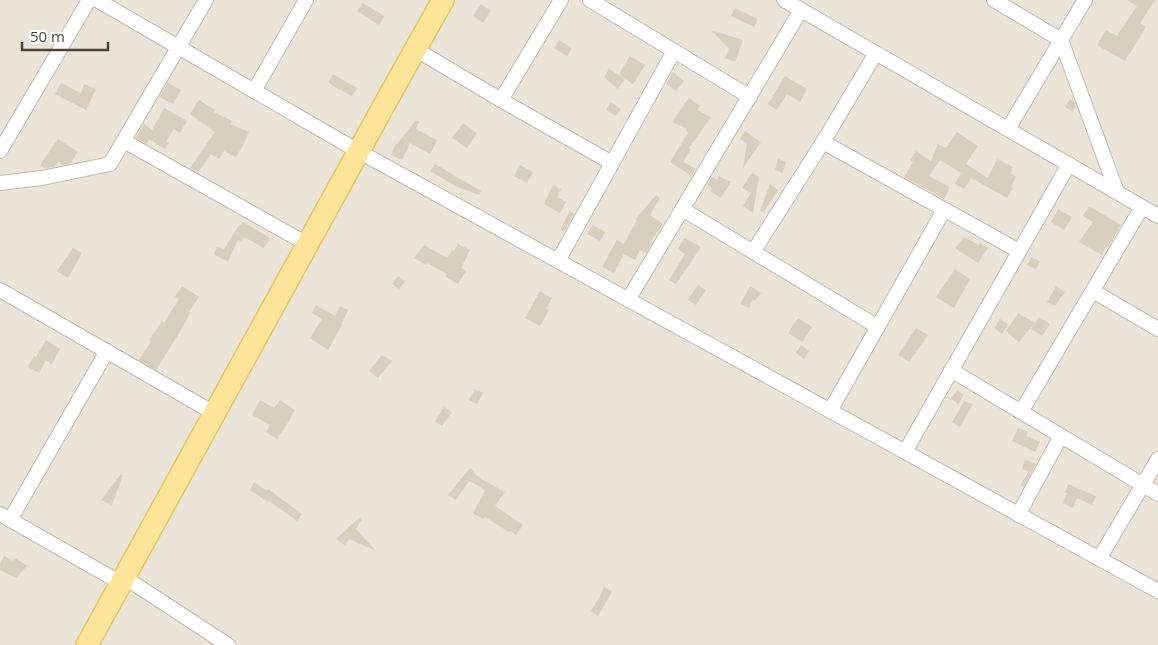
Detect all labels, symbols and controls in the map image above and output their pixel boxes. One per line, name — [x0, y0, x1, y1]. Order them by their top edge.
scale bar — [22, 20, 109, 52]
text: 50 m — [30, 26, 65, 46]

